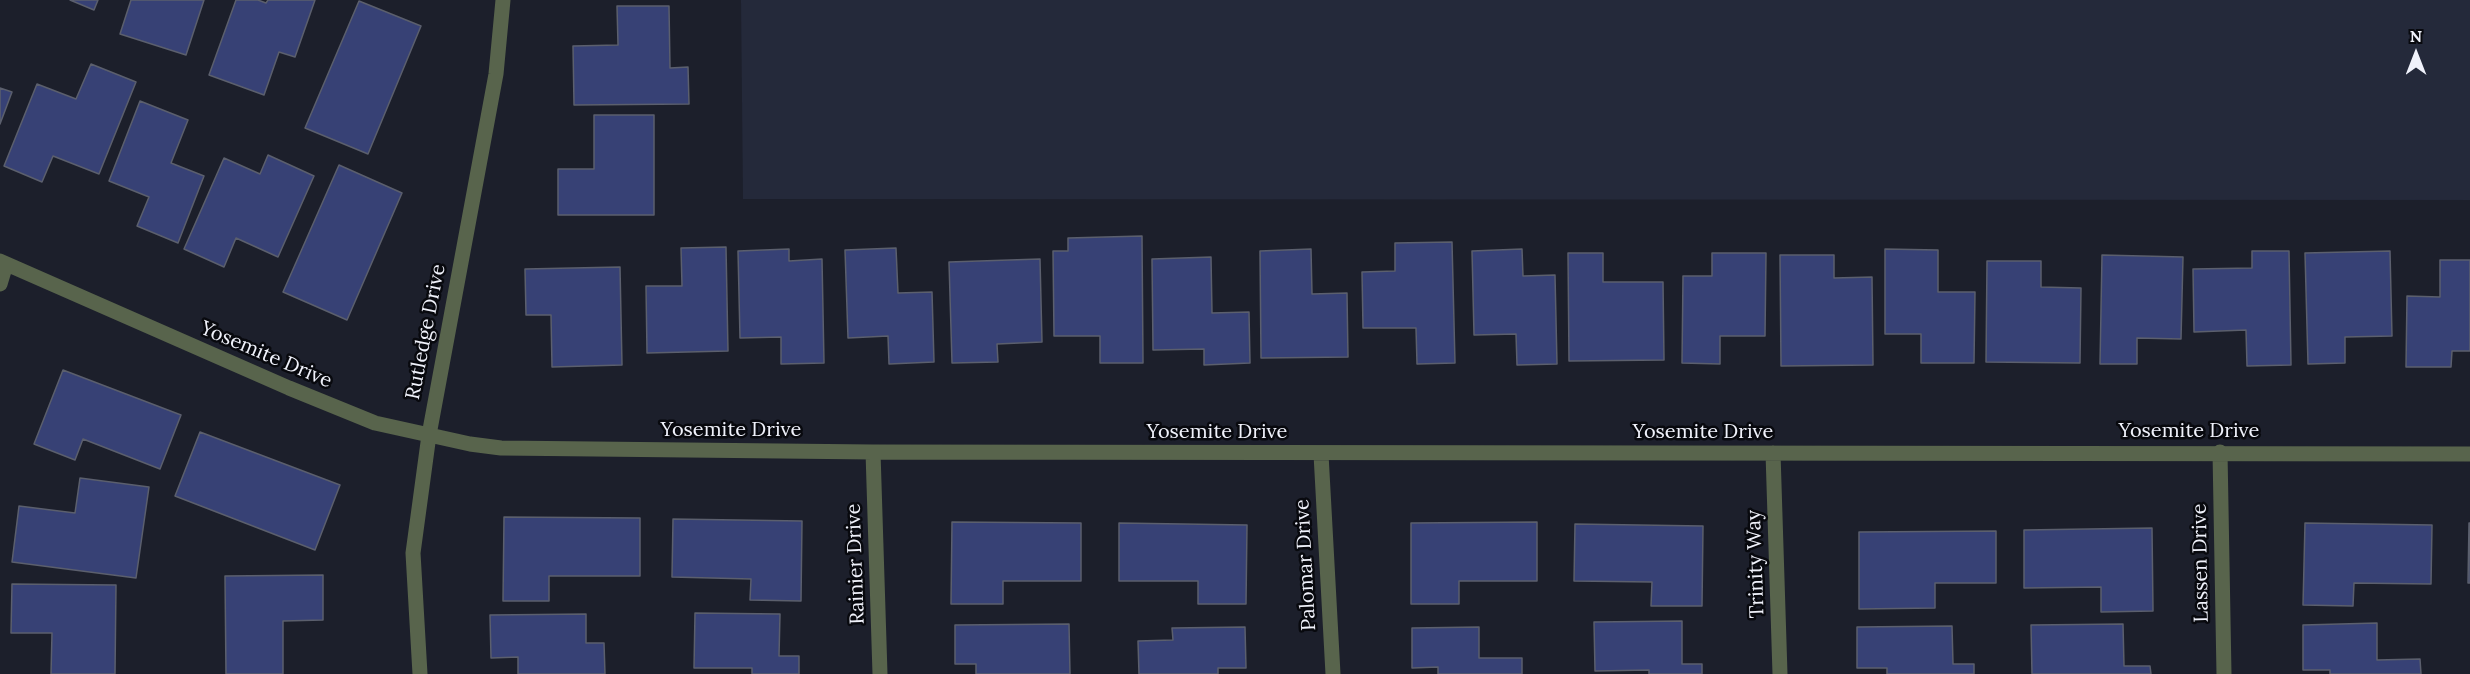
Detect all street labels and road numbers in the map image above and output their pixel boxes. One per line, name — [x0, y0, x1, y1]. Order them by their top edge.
street label: Rutledge Drive — [401, 262, 451, 402]
street label: Yosemite Drive — [197, 316, 335, 394]
street label: Yosemite Drive — [661, 418, 801, 442]
street label: Yosemite Drive — [2119, 419, 2259, 443]
street label: Yosemite Drive — [1147, 420, 1287, 444]
street label: Yosemite Drive — [1633, 420, 1773, 444]
street label: Palomar Drive — [1291, 499, 1321, 631]
street label: Rainier Drive — [842, 503, 870, 625]
street label: Lassen Drive — [2188, 503, 2214, 623]
street label: Trinity Way — [1742, 509, 1770, 619]

